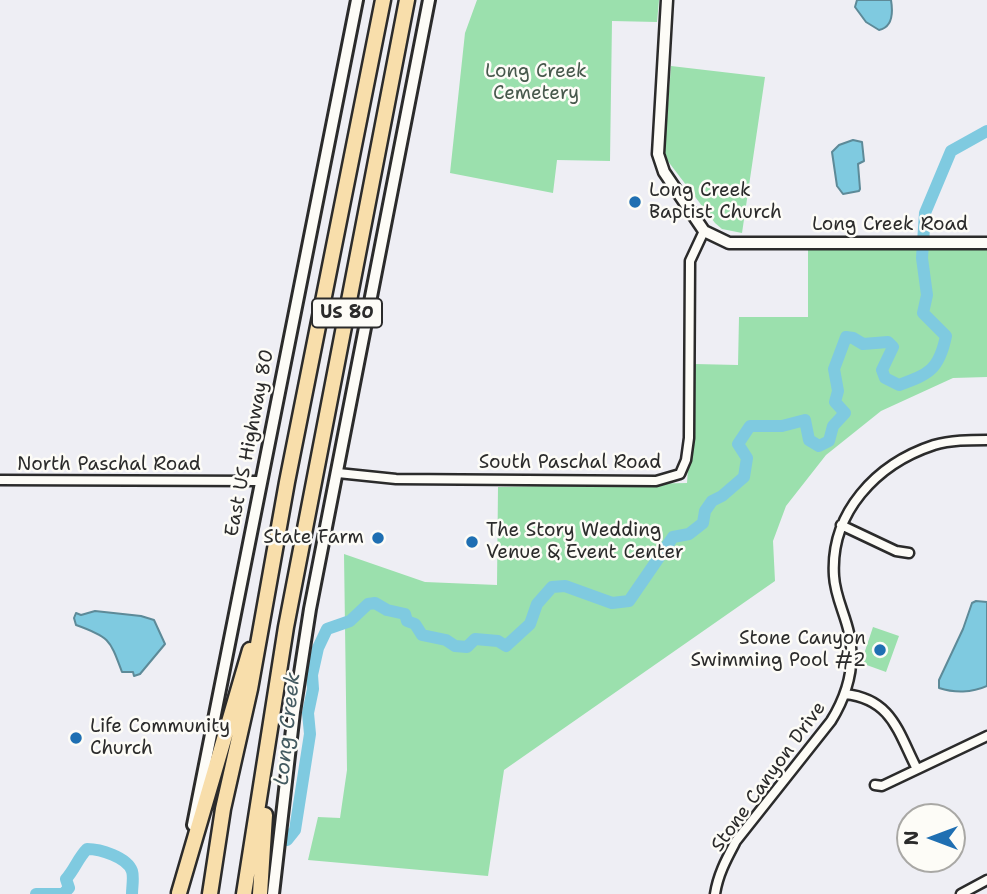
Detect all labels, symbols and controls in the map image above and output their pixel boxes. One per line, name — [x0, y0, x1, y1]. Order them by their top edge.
park label: Long Creek Cemetery — [485, 61, 587, 105]
place label: Long Creek Baptist Church — [649, 180, 782, 224]
marker: Long Creek Baptist Church — [627, 194, 643, 210]
street label: Long Creek Road — [812, 214, 968, 236]
road number: US 80 — [312, 298, 382, 328]
street label: East US Highway 80 — [221, 348, 279, 538]
street label: South Paschal Road — [479, 452, 661, 474]
street label: North Paschal Road — [17, 454, 201, 476]
place label: The Story Wedding Venue & Event Center — [486, 520, 684, 564]
place label: State Farm — [263, 527, 364, 549]
marker: State Farm — [370, 530, 386, 546]
marker: The Story Wedding Venue & Event Center — [464, 534, 480, 550]
place label: Stone Canyon Swimming Pool #2 — [690, 628, 866, 672]
marker: Stone Canyon Swimming Pool #2 — [872, 642, 888, 658]
water label: Long Creek — [270, 671, 306, 787]
street label: Stone Canyon Drive — [707, 697, 831, 857]
place label: Life Community Church — [90, 716, 230, 760]
marker: Life Community Church — [68, 730, 84, 746]
north arrow — [896, 803, 966, 873]
text: N — [899, 830, 924, 846]

